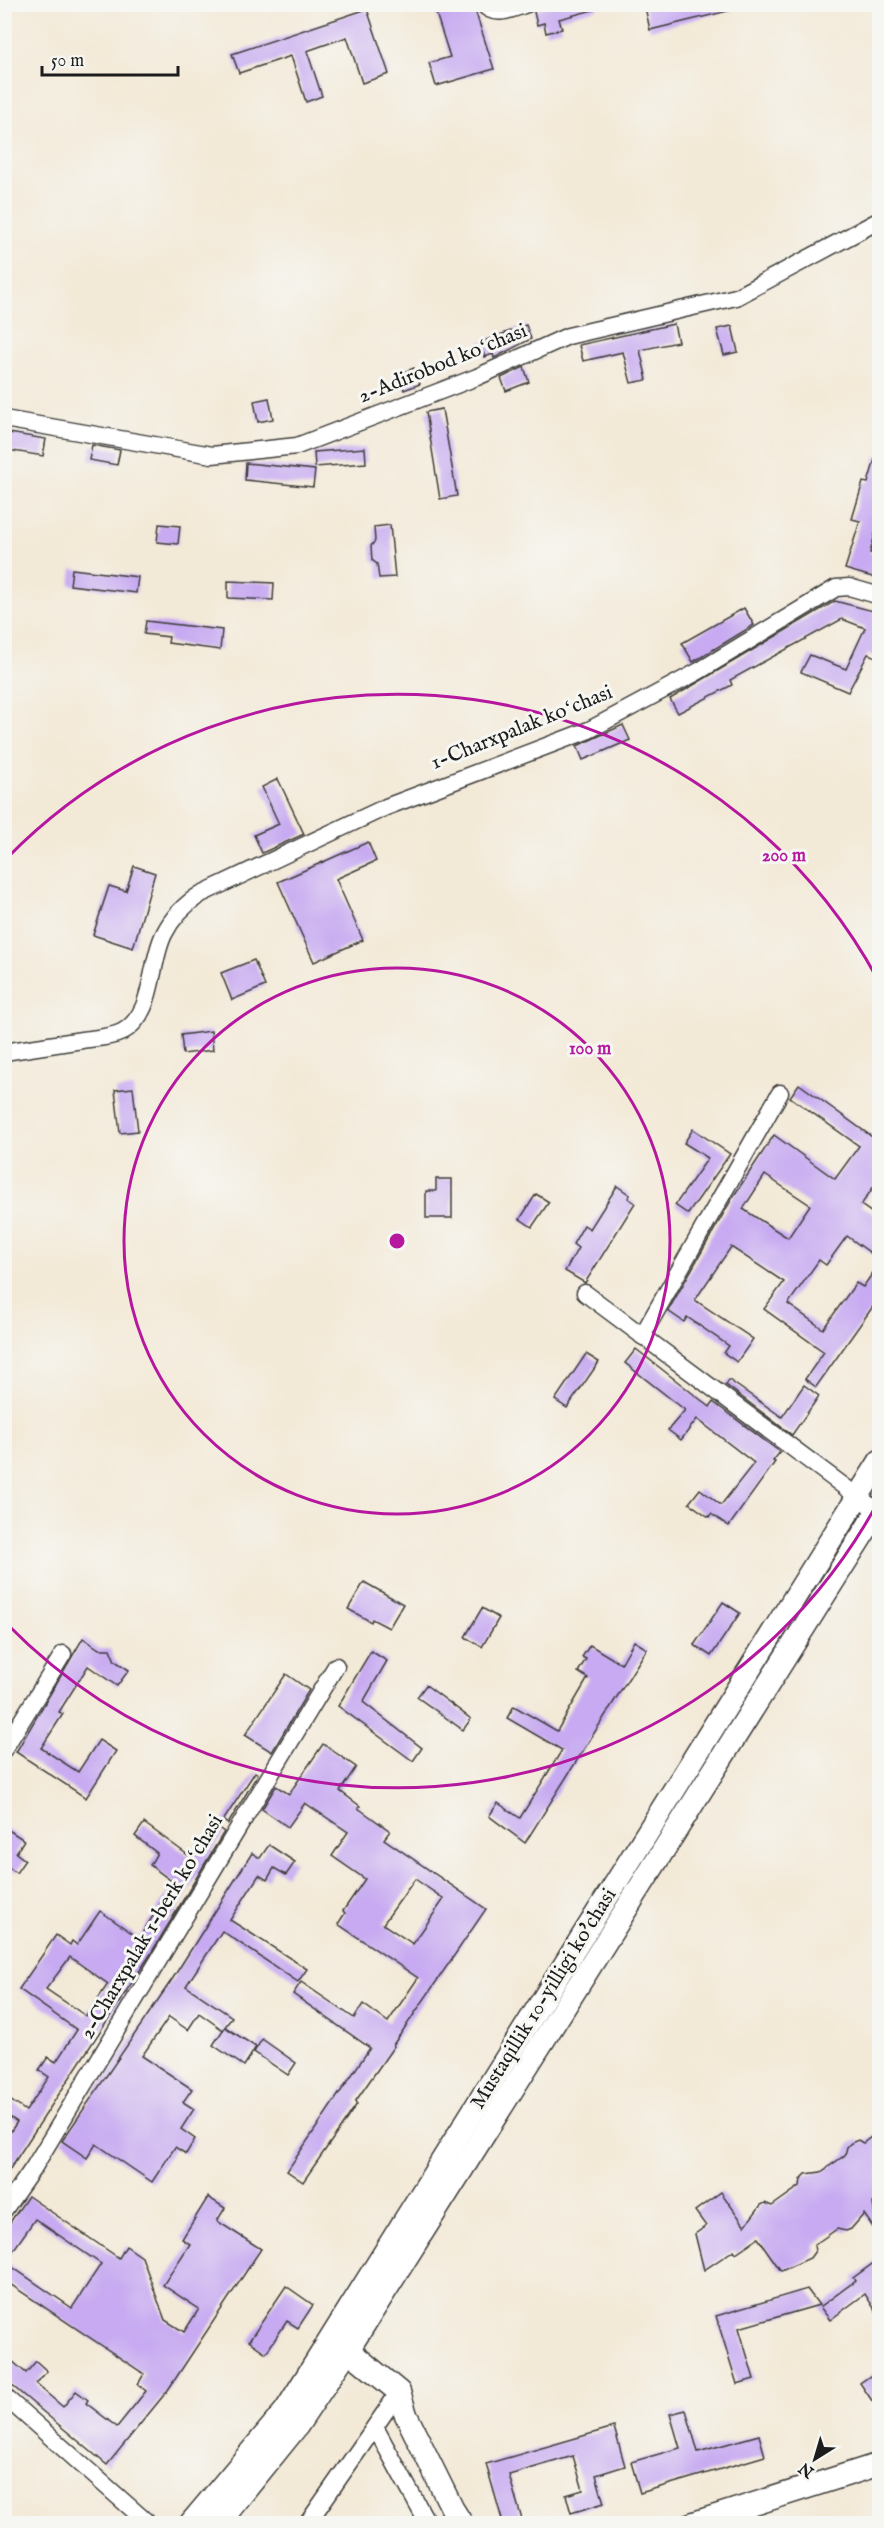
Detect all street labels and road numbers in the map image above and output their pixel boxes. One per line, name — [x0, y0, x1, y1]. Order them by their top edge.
street label: 2-Adirobod koʻchasi — [355, 318, 531, 410]
street label: 1-Charxpalak koʻchasi — [427, 679, 617, 777]
street label: 2-Charxpalak 1-berk koʻchasi — [74, 1810, 230, 2044]
street label: Mustaqillik 10-yilligi ko'chasi — [465, 1883, 623, 2115]

